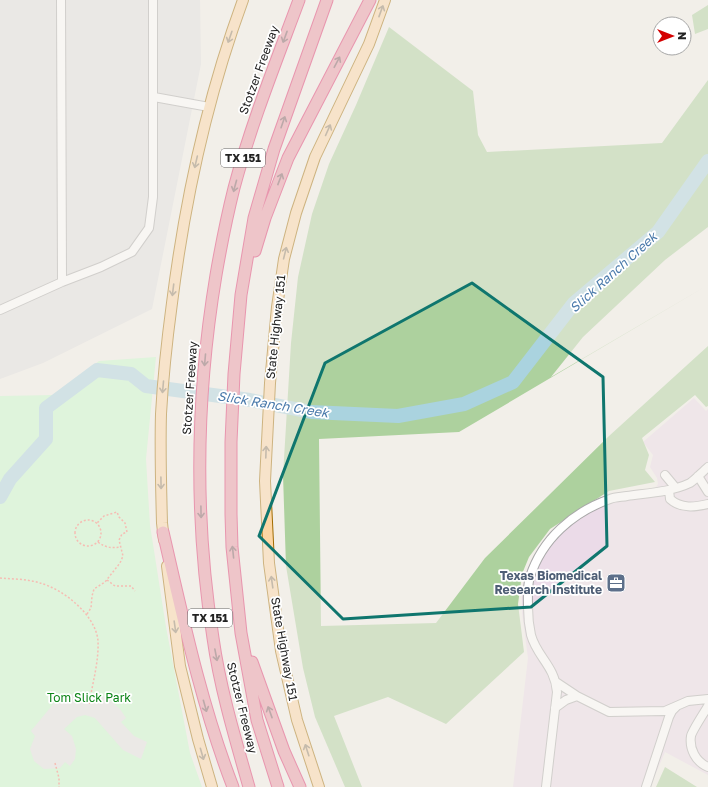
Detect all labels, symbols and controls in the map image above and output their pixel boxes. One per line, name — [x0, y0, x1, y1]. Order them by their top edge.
one-way arrow — [377, 6, 385, 18]
north arrow — [652, 16, 692, 56]
street label: Stotzer Freeway — [235, 23, 282, 116]
one-way arrow — [281, 30, 288, 43]
one-way arrow — [226, 31, 234, 43]
text: N — [676, 32, 689, 40]
one-way arrow — [333, 56, 341, 68]
one-way arrow — [280, 116, 288, 128]
one-way arrow — [325, 124, 332, 136]
road number: TX 151 — [221, 149, 265, 167]
one-way arrow — [191, 155, 199, 168]
one-way arrow — [276, 173, 284, 185]
one-way arrow — [231, 180, 238, 193]
water label: Slick Ranch Creek — [566, 227, 661, 315]
one-way arrow — [282, 246, 290, 259]
street label: State Highway 151 — [263, 274, 288, 380]
one-way arrow — [170, 283, 177, 296]
street label: Stotzer Freeway — [179, 341, 200, 435]
one-way arrow — [201, 353, 208, 366]
one-way arrow — [159, 380, 167, 393]
water label: Slick Ranch Creek — [216, 387, 331, 421]
one-way arrow — [262, 446, 270, 459]
one-way arrow — [157, 476, 165, 489]
one-way arrow — [197, 505, 204, 518]
one-way arrow — [229, 546, 237, 559]
place label: Texas Biomedical Research Institute — [494, 568, 602, 597]
office icon: Texas Biomedical Research Institute — [605, 572, 627, 594]
one-way arrow — [268, 576, 276, 589]
street label: State Highway 151 — [268, 596, 301, 702]
road number: TX 151 — [188, 609, 232, 627]
one-way arrow — [171, 620, 178, 633]
one-way arrow — [212, 648, 220, 661]
street label: Stotzer Freeway — [224, 661, 261, 755]
park label: Tom Slick Park — [47, 690, 131, 705]
one-way arrow — [202, 699, 209, 712]
one-way arrow — [265, 706, 273, 718]
one-way arrow — [303, 744, 310, 757]
one-way arrow — [199, 747, 206, 760]

